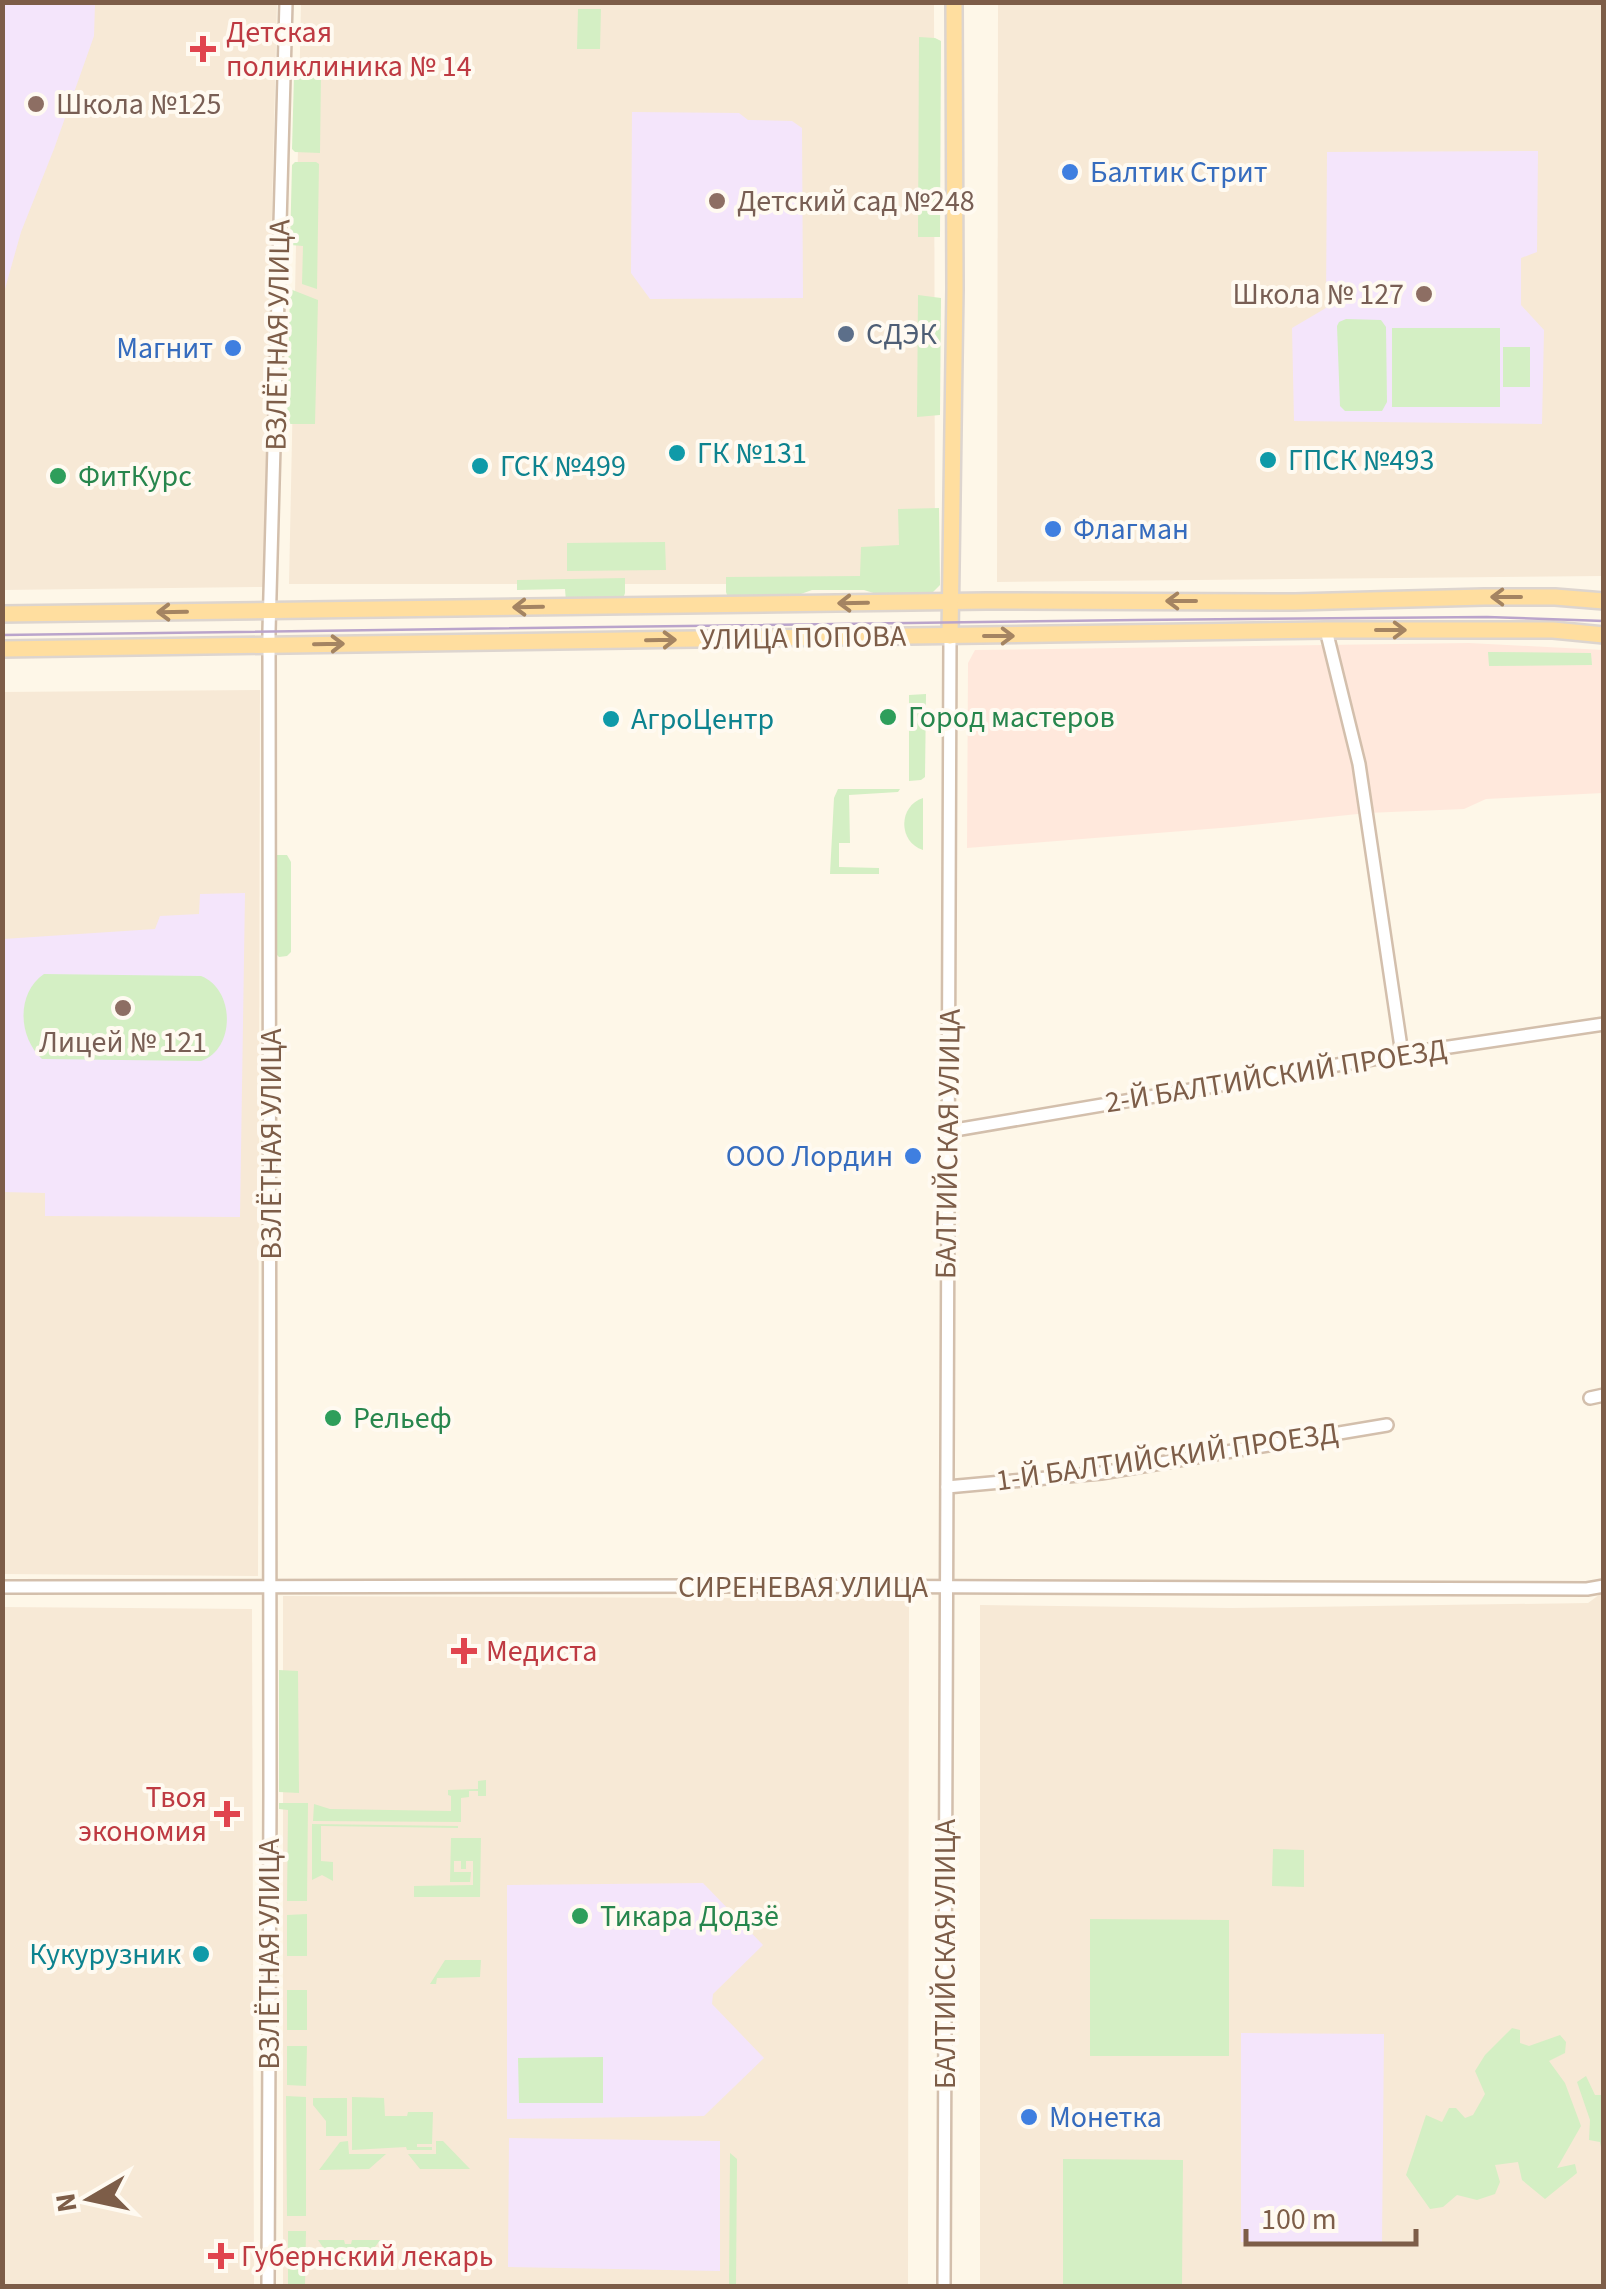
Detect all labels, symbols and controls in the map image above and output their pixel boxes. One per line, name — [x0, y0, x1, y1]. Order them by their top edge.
place label: Детская поликлиника № 14 — [226, 11, 472, 88]
marker: Детская поликлиника № 14 — [190, 36, 216, 62]
place label: Школа №125 — [56, 83, 221, 126]
marker: Школа №125 — [25, 93, 47, 115]
place label: Балтик Стрит — [1090, 151, 1268, 194]
marker: Балтик Стрит — [1059, 161, 1081, 183]
place label: Детский сад №248 — [737, 180, 975, 223]
marker: Детский сад №248 — [706, 190, 728, 212]
street label: ВЗЛЁТНАЯ УЛИЦА — [254, 218, 302, 451]
place label: Школа № 127 — [1233, 273, 1404, 316]
marker: Школа № 127 — [1413, 283, 1435, 305]
place label: СДЭК — [866, 313, 937, 356]
marker: СДЭК — [835, 323, 857, 345]
place label: Магнит — [116, 327, 213, 370]
marker: Магнит — [222, 337, 244, 359]
place label: ГК №131 — [697, 432, 807, 475]
place label: ГПСК №493 — [1288, 439, 1434, 482]
marker: ГК №131 — [666, 442, 688, 464]
place label: ГСК №499 — [500, 445, 626, 488]
marker: ГПСК №493 — [1257, 449, 1279, 471]
place label: ФитКурс — [78, 455, 192, 498]
marker: ГСК №499 — [469, 455, 491, 477]
marker: ФитКурс — [47, 465, 69, 487]
place label: Флагман — [1073, 508, 1189, 551]
marker: Флагман — [1042, 518, 1064, 540]
one-way arrow — [1491, 588, 1524, 606]
one-way arrow — [1166, 592, 1198, 610]
one-way arrow — [838, 594, 870, 613]
one-way arrow — [513, 598, 545, 617]
one-way arrow — [157, 602, 190, 622]
street label: УЛИЦА ПОПОВА — [700, 615, 907, 661]
one-way arrow — [1374, 620, 1407, 640]
one-way arrow — [982, 626, 1015, 646]
one-way arrow — [645, 631, 677, 650]
one-way arrow — [312, 635, 344, 654]
place label: Город мастеров — [908, 696, 1115, 739]
place label: АгроЦентр — [631, 698, 774, 741]
marker: Город мастеров — [877, 706, 899, 728]
marker: АгроЦентр — [600, 708, 622, 730]
marker: Лицей № 121 — [112, 997, 134, 1019]
street label: БАЛТИЙСКАЯ УЛИЦА — [924, 1008, 972, 1280]
place label: Лицей № 121 — [39, 1021, 207, 1064]
street label: ВЗЛЁТНАЯ УЛИЦА — [250, 1028, 293, 1260]
street label: 2-Й БАЛТИЙСКИЙ ПРОЕЗД — [1102, 1028, 1450, 1124]
place label: ООО Лордин — [726, 1135, 893, 1178]
marker: ООО Лордин — [902, 1145, 924, 1167]
place label: Рельеф — [353, 1397, 452, 1440]
marker: Рельеф — [322, 1407, 344, 1429]
street label: 1-Й БАЛТИЙСКИЙ ПРОЕЗД — [993, 1412, 1341, 1502]
street label: СИРЕНЕВАЯ УЛИЦА — [678, 1566, 929, 1609]
place label: Медиста — [486, 1630, 597, 1673]
marker: Медиста — [451, 1638, 477, 1664]
place label: Твоя экономия — [78, 1776, 207, 1853]
marker: Твоя экономия — [216, 1803, 238, 1825]
street label: БАЛТИЙСКАЯ УЛИЦА — [924, 1818, 967, 2089]
street label: ВЗЛЁТНАЯ УЛИЦА — [248, 1838, 291, 2070]
place label: Тикара Додзё — [600, 1895, 779, 1938]
marker: Тикара Додзё — [569, 1905, 591, 1927]
place label: Кукурузник — [29, 1933, 181, 1976]
marker: Кукурузник — [190, 1943, 212, 1965]
place label: Монетка — [1049, 2096, 1162, 2139]
marker: Монетка — [1018, 2106, 1040, 2128]
north arrow — [40, 2149, 140, 2249]
scale bar — [1246, 2184, 1416, 2246]
text: N — [45, 2190, 88, 2215]
text: 100 m — [1261, 2198, 1337, 2241]
place label: Губернский лекарь — [241, 2235, 494, 2278]
marker: Губернский лекарь — [210, 2245, 232, 2267]

